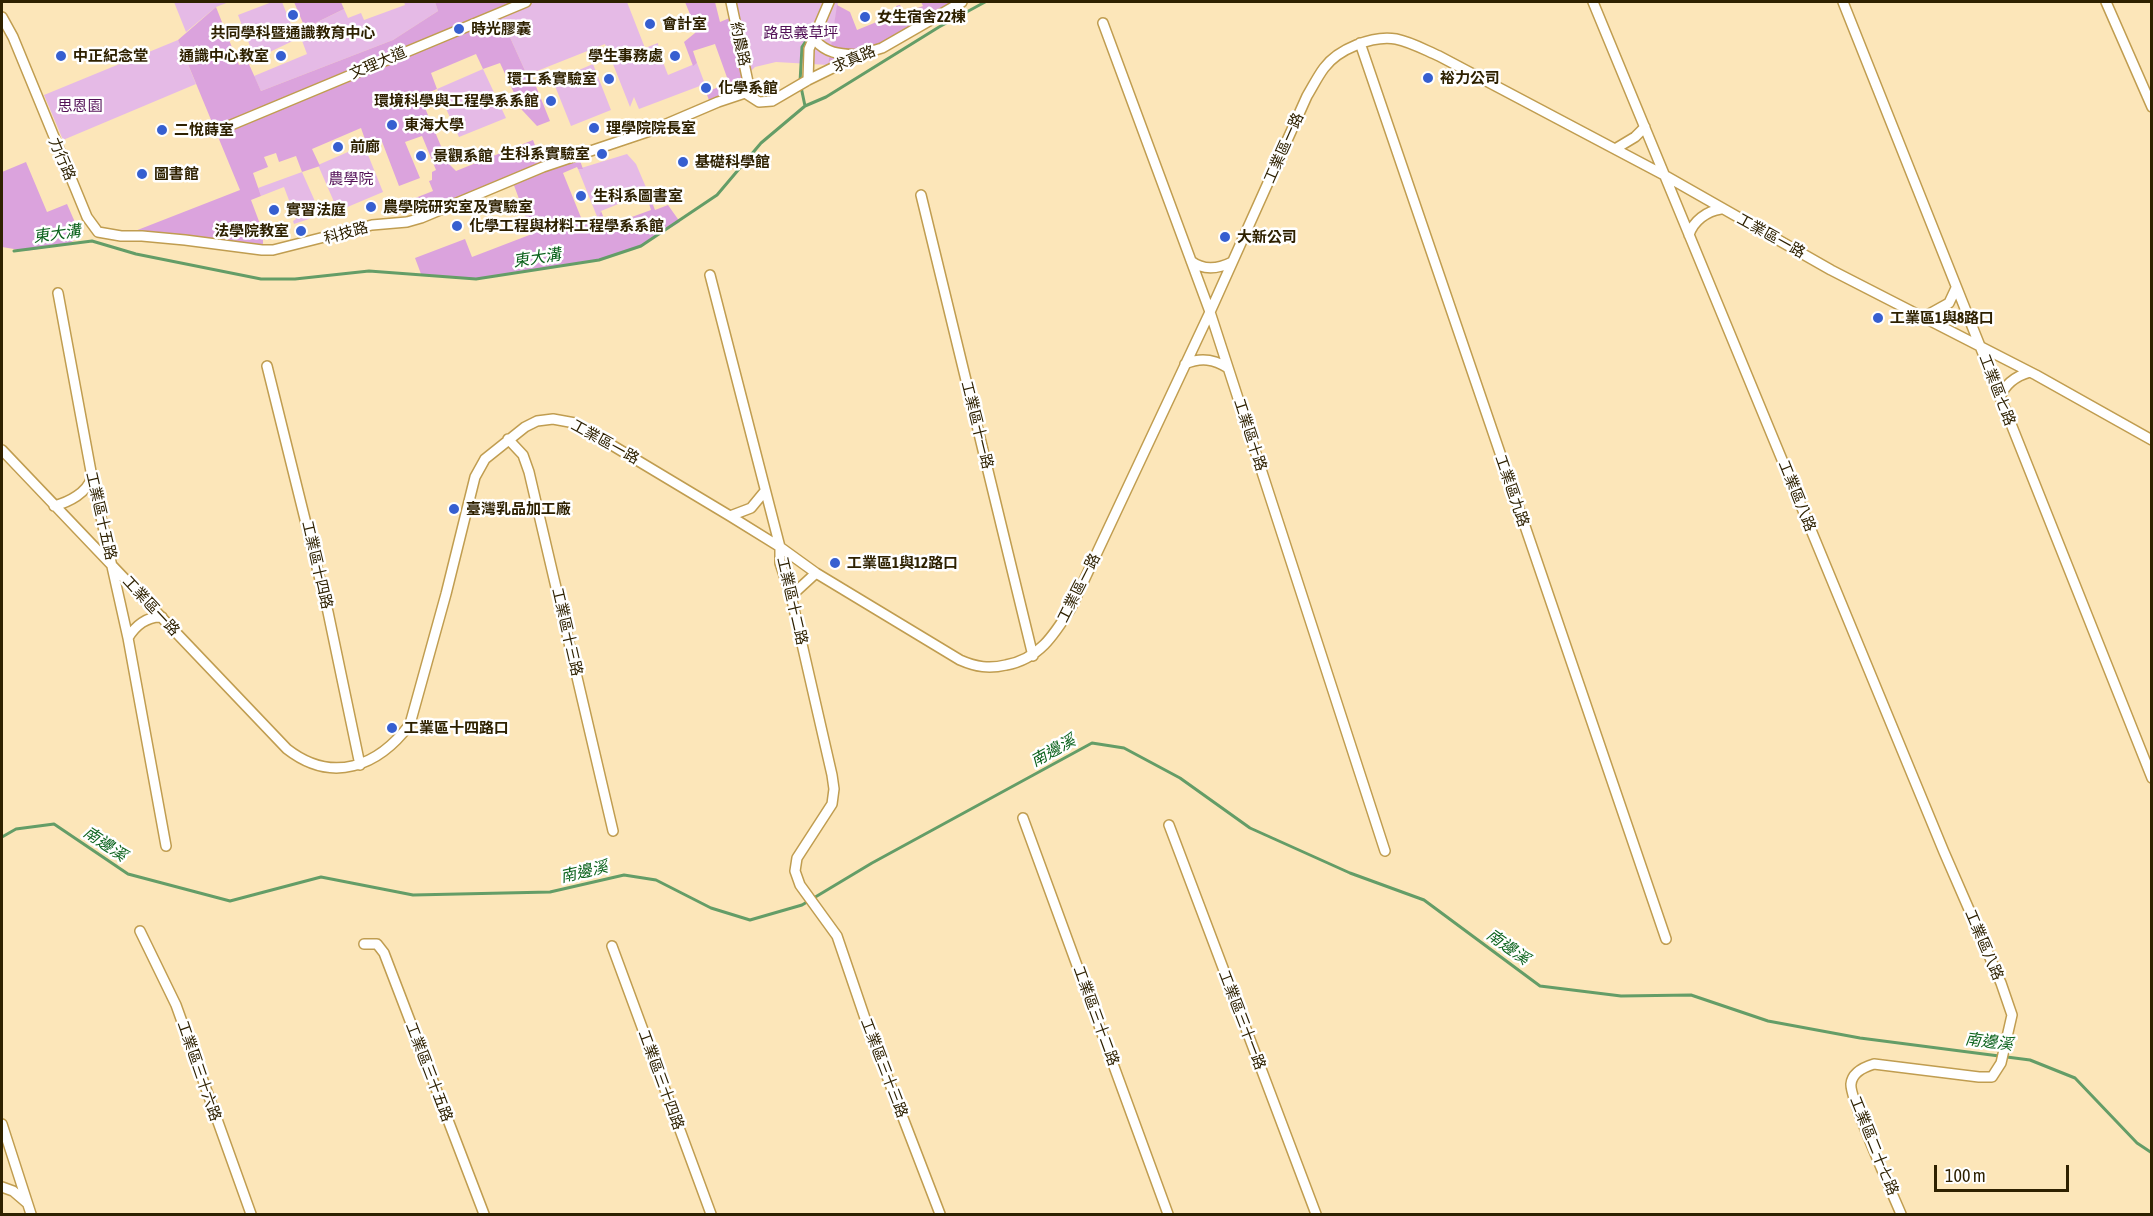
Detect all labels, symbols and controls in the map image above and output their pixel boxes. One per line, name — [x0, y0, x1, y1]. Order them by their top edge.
marker: 共同學科暨通識教育中心 — [286, 8, 300, 22]
place label: 女生宿舍22棟 — [877, 8, 966, 26]
marker: 女生宿舍22棟 — [858, 10, 872, 24]
place label: 會計室 — [662, 15, 707, 33]
marker: 會計室 — [643, 17, 657, 31]
place label: 時光膠囊 — [471, 20, 531, 38]
street label: 約農路 — [727, 20, 753, 68]
marker: 時光膠囊 — [452, 22, 466, 36]
place label: 共同學科暨通識教育中心 — [211, 24, 375, 42]
park label: 路思義草坪 — [764, 24, 838, 42]
street label: 求真路 — [830, 42, 878, 76]
street label: 文理大道 — [347, 43, 409, 83]
place label: 中正紀念堂 — [73, 47, 148, 65]
place label: 通識中心教室 — [179, 47, 269, 65]
place label: 學生事務處 — [588, 47, 663, 65]
marker: 中正紀念堂 — [54, 49, 68, 63]
marker: 通識中心教室 — [274, 49, 288, 63]
marker: 學生事務處 — [668, 49, 682, 63]
place label: 裕力公司 — [1440, 69, 1500, 87]
place label: 環工系實驗室 — [507, 70, 597, 88]
marker: 裕力公司 — [1421, 71, 1435, 85]
marker: 環工系實驗室 — [602, 72, 616, 86]
place label: 化學系館 — [718, 79, 778, 97]
marker: 化學系館 — [699, 81, 713, 95]
place label: 環境科學與工程學系系館 — [374, 92, 539, 110]
marker: 環境科學與工程學系系館 — [544, 94, 558, 108]
park label: 思恩園 — [58, 97, 102, 115]
street label: 工業區一路 — [1261, 110, 1307, 186]
place label: 東海大學 — [404, 116, 464, 134]
marker: 東海大學 — [385, 118, 399, 132]
place label: 理學院院長室 — [606, 119, 696, 137]
place label: 二悅蒔室 — [174, 121, 234, 139]
marker: 理學院院長室 — [587, 121, 601, 135]
marker: 二悅蒔室 — [155, 123, 169, 137]
street label: 力行路 — [45, 135, 79, 183]
place label: 前廊 — [350, 138, 380, 156]
marker: 前廊 — [331, 140, 345, 154]
place label: 生科系實驗室 — [500, 145, 590, 163]
place label: 景觀系館 — [433, 147, 493, 165]
marker: 生科系實驗室 — [595, 147, 609, 161]
marker: 景觀系館 — [414, 149, 428, 163]
place label: 基礎科學館 — [695, 153, 770, 171]
marker: 基礎科學館 — [676, 155, 690, 169]
place label: 圖書館 — [154, 165, 199, 183]
marker: 圖書館 — [135, 167, 149, 181]
park label: 農學院 — [329, 170, 373, 188]
place label: 生科系圖書室 — [593, 187, 683, 205]
marker: 生科系圖書室 — [574, 189, 588, 203]
place label: 農學院研究室及實驗室 — [383, 198, 533, 216]
marker: 農學院研究室及實驗室 — [364, 200, 378, 214]
place label: 實習法庭 — [286, 201, 346, 219]
marker: 實習法庭 — [267, 203, 281, 217]
street label: 工業區一路 — [1734, 210, 1808, 262]
place label: 化學工程與材料工程學系系館 — [469, 217, 664, 235]
street label: 科技路 — [322, 218, 370, 248]
marker: 化學工程與材料工程學系系館 — [450, 219, 464, 233]
water label: 東大溝 — [32, 221, 82, 247]
place label: 法學院教室 — [214, 222, 289, 240]
marker: 法學院教室 — [294, 224, 308, 238]
place label: 大新公司 — [1237, 228, 1297, 246]
marker: 大新公司 — [1218, 230, 1232, 244]
water label: 東大溝 — [512, 245, 562, 271]
place label: 工業區1與8路口 — [1890, 309, 1994, 327]
marker: 工業區1與8路口 — [1871, 311, 1885, 325]
street label: 工業區七路 — [1975, 352, 2019, 428]
street label: 工業區十一路 — [957, 379, 997, 471]
street label: 工業區十路 — [1230, 397, 1270, 473]
street label: 工業區一路 — [568, 416, 642, 468]
street label: 工業區九路 — [1491, 453, 1533, 529]
street label: 工業區八路 — [1775, 458, 1819, 534]
street label: 工業區十五路 — [82, 470, 120, 562]
place label: 臺灣乳品加工廠 — [466, 500, 571, 518]
marker: 臺灣乳品加工廠 — [447, 502, 461, 516]
street label: 工業區十四路 — [298, 519, 336, 611]
street label: 工業區一路 — [1054, 551, 1104, 625]
place label: 工業區1與12路口 — [847, 554, 958, 572]
street label: 工業區十二路 — [773, 555, 811, 647]
marker: 工業區1與12路口 — [828, 556, 842, 570]
street label: 工業區一路 — [119, 572, 183, 640]
street label: 工業區十三路 — [548, 586, 586, 678]
place label: 工業區十四路口 — [404, 719, 509, 737]
marker: 工業區十四路口 — [385, 721, 399, 735]
water label: 南邊溪 — [1027, 731, 1079, 771]
water label: 南邊溪 — [80, 823, 130, 865]
water label: 南邊溪 — [558, 857, 610, 887]
street label: 工業區八路 — [1961, 907, 2007, 983]
water label: 南邊溪 — [1483, 925, 1533, 969]
street label: 工業區三十二路 — [1070, 964, 1122, 1068]
street label: 工業區三十一路 — [1215, 968, 1269, 1072]
street label: 工業區三十三路 — [857, 1016, 911, 1120]
street label: 工業區三十六路 — [173, 1018, 225, 1124]
street label: 工業區三十五路 — [402, 1020, 456, 1124]
street label: 工業區三十四路 — [635, 1028, 687, 1132]
water label: 南邊溪 — [1964, 1030, 2014, 1054]
street label: 工業區二十七路 — [1846, 1094, 1902, 1198]
scale bar — [1937, 1153, 2072, 1191]
text: 100 m — [1945, 1165, 1986, 1186]

